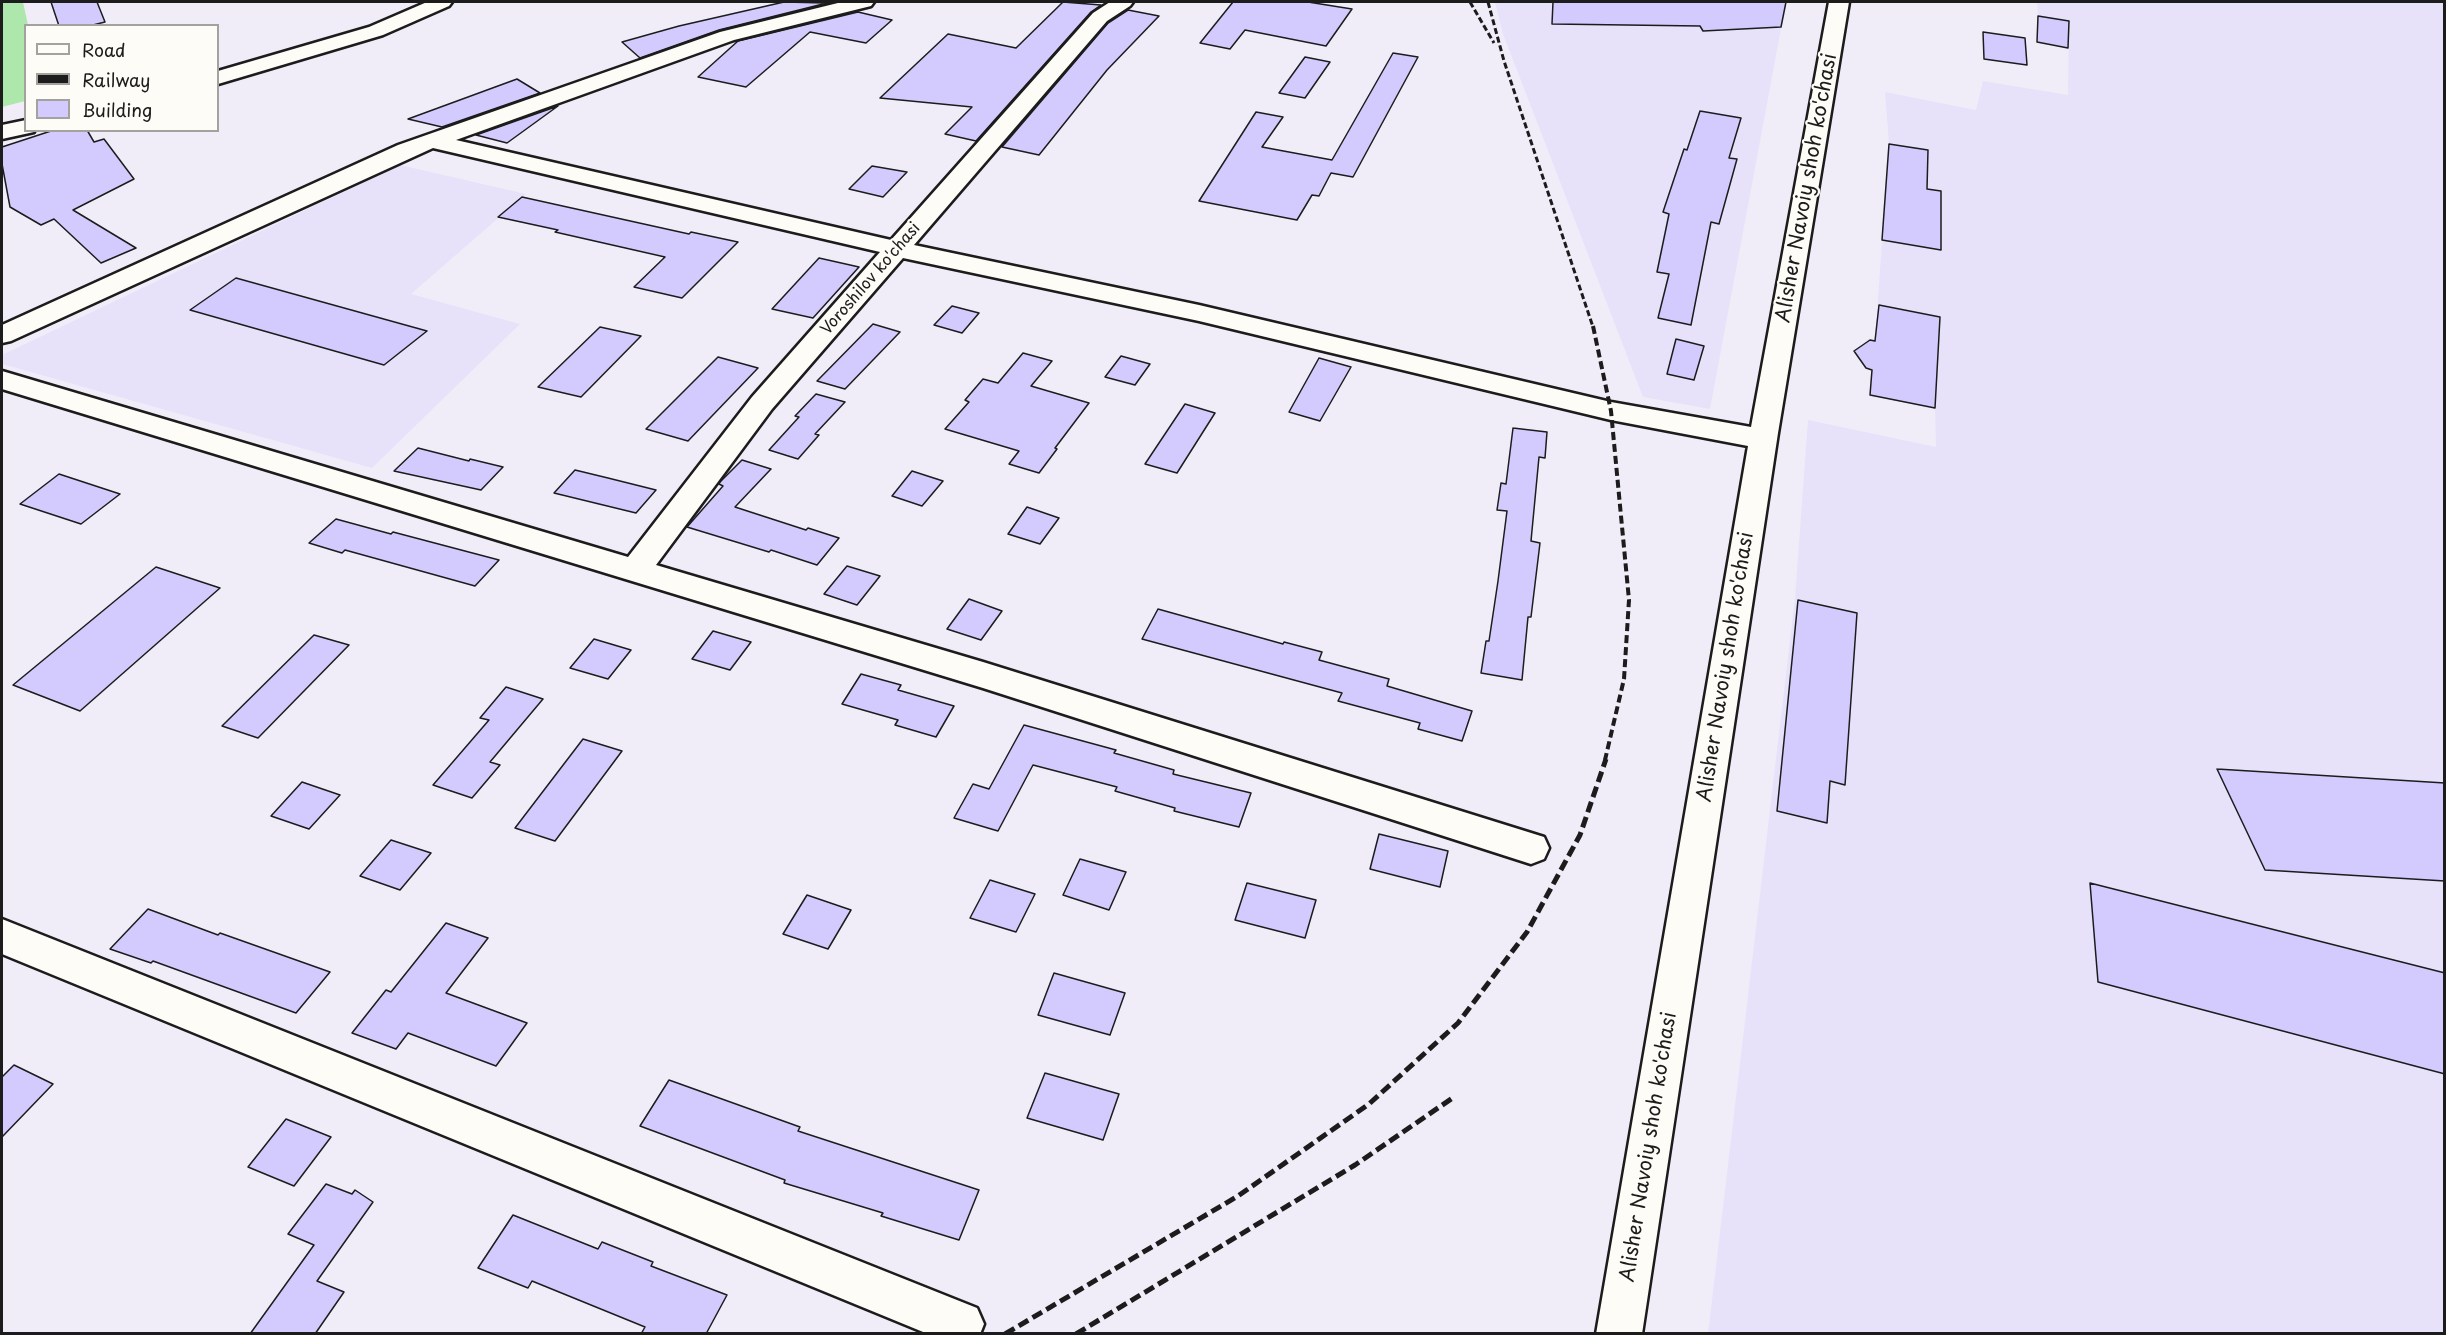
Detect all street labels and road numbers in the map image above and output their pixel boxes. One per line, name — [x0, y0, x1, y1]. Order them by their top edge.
street label: Alisher Navoiy shoh ko'chasi — [1771, 51, 1843, 325]
street label: Voroshilov ko'chasi — [817, 219, 925, 339]
street label: Alisher Navoiy shoh ko'chasi — [1693, 530, 1759, 804]
street label: Alisher Navoiy shoh ko'chasi — [1616, 1010, 1682, 1284]

